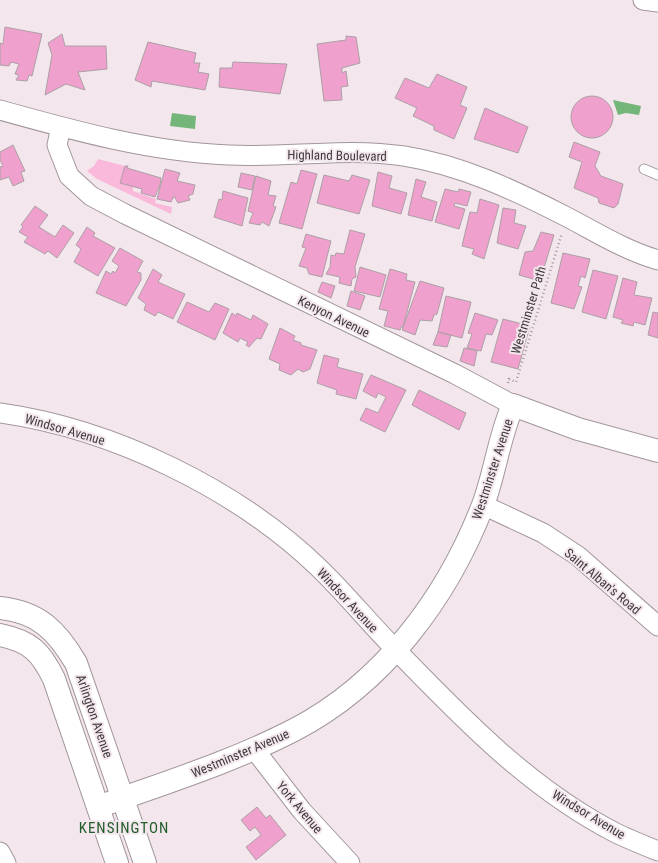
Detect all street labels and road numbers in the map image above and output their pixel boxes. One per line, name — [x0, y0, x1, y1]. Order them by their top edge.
street label: Highland Boulevard — [287, 147, 387, 164]
street label: Westminster Path — [508, 264, 549, 356]
street label: Kenyon Avenue — [295, 293, 372, 340]
street label: Windsor Avenue — [23, 411, 107, 448]
street label: Westminster Avenue — [469, 417, 516, 521]
street label: Saint Alban's Road — [562, 545, 644, 618]
street label: Windsor Avenue — [314, 565, 381, 636]
street label: Arlington Avenue — [73, 673, 116, 760]
street label: Westminster Avenue — [189, 726, 291, 781]
street label: York Avenue — [274, 778, 326, 836]
street label: Windsor Avenue — [550, 787, 628, 842]

